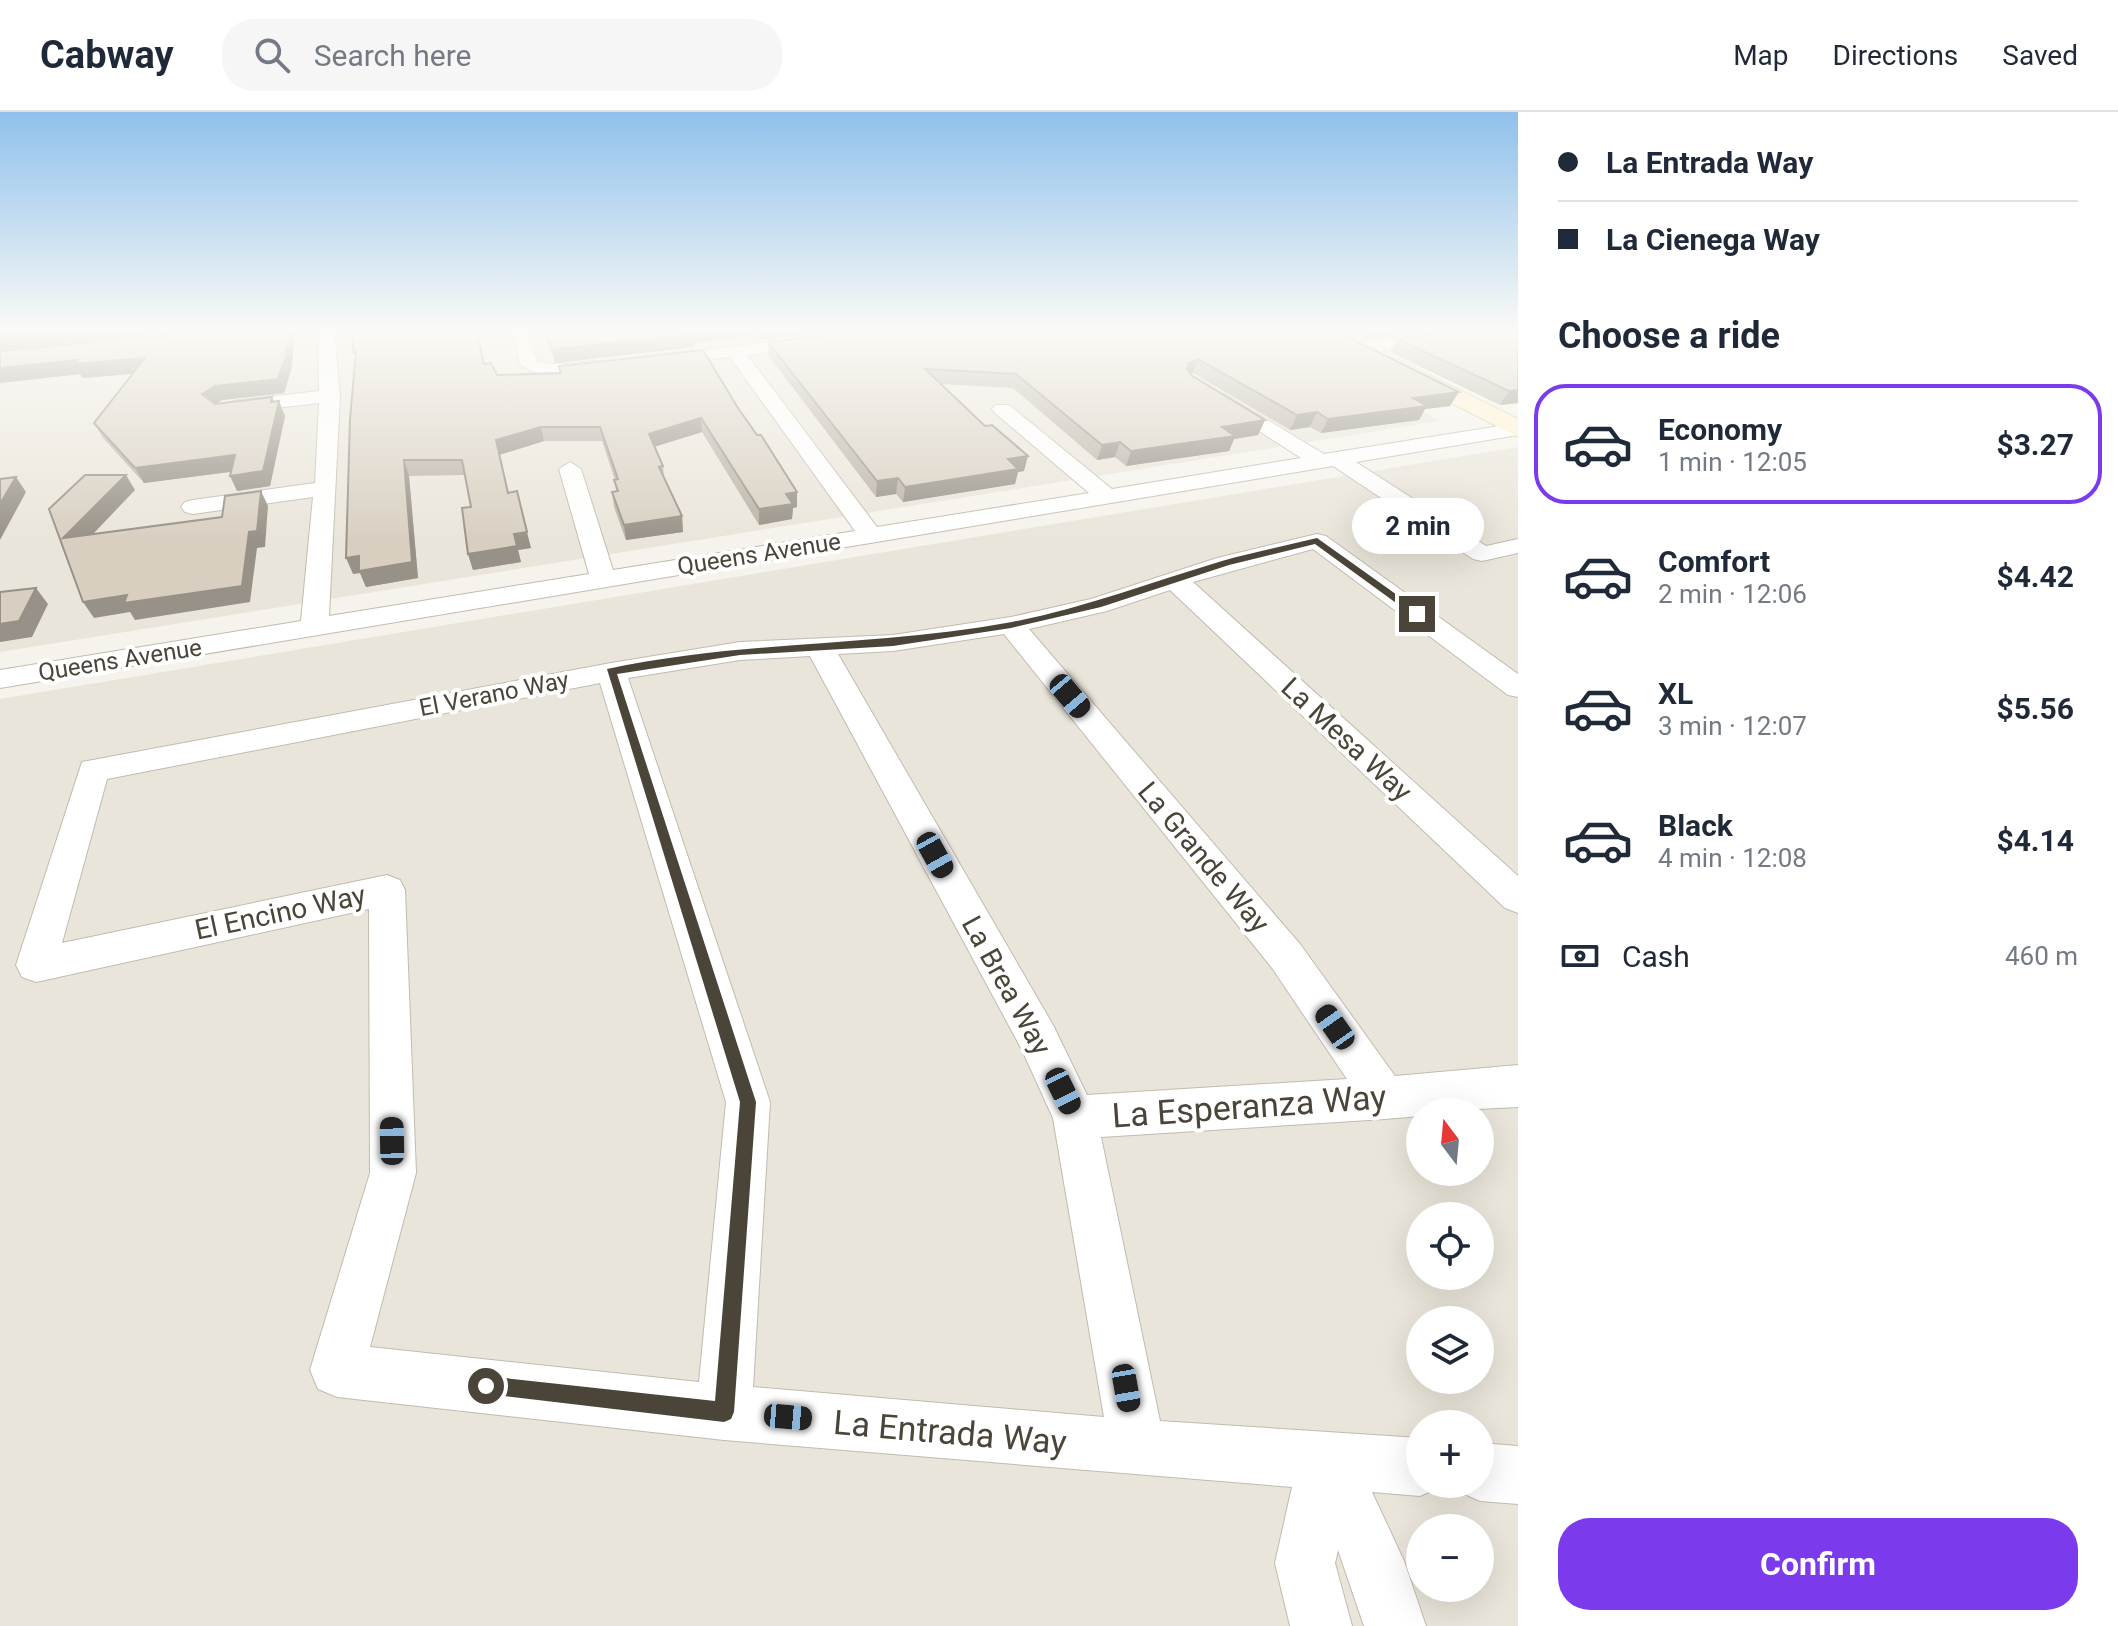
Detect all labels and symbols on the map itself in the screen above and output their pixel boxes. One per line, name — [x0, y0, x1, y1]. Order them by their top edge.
callout: 2 min — [1351, 498, 1483, 554]
street label: Queens Avenue — [675, 527, 843, 581]
route end — [1399, 596, 1435, 632]
street label: Queens Avenue — [36, 633, 204, 687]
street label: El Verano Way — [417, 666, 572, 722]
car — [1045, 670, 1095, 722]
street label: La Mesa Way — [1275, 671, 1419, 808]
street label: La Grande Way — [1131, 775, 1276, 939]
car — [913, 828, 957, 882]
street label: El Encino Way — [192, 878, 368, 947]
street label: La Brea Way — [955, 910, 1058, 1060]
car — [1311, 1000, 1359, 1054]
car — [1042, 1064, 1084, 1118]
street label: La Esperanza Way — [1110, 1076, 1388, 1136]
north arrow — [1406, 1098, 1494, 1186]
car — [380, 1117, 404, 1165]
car — [1110, 1362, 1142, 1414]
route start — [468, 1368, 504, 1404]
street label: La Entrada Way — [832, 1402, 1068, 1462]
car — [763, 1403, 813, 1431]

